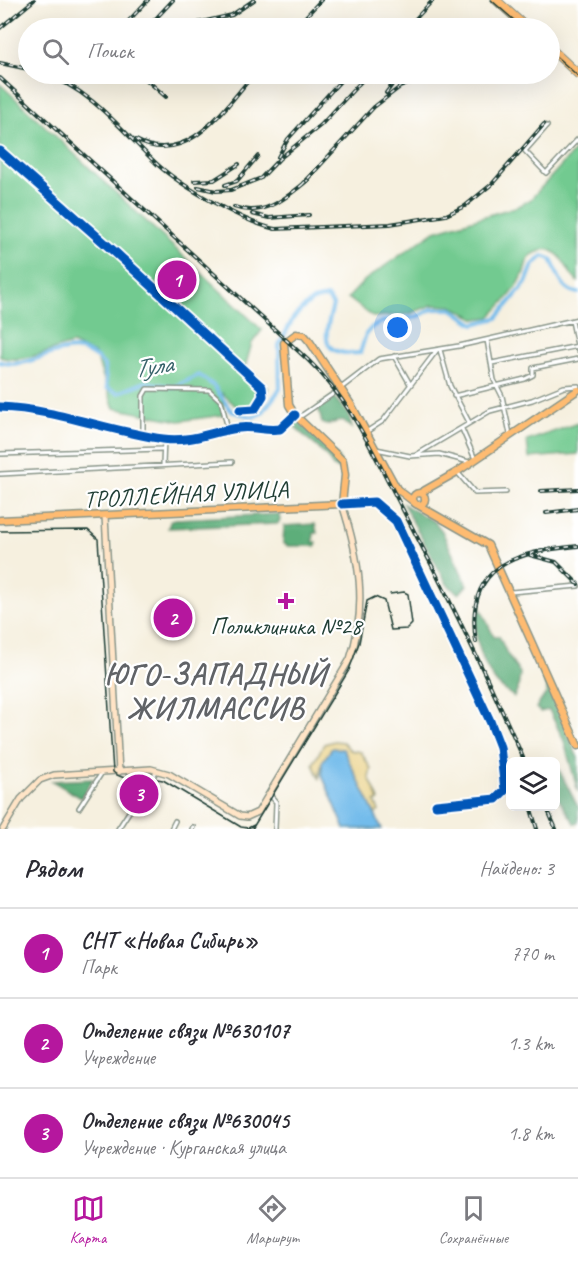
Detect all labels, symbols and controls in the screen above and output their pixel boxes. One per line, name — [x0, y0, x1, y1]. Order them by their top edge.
search box — [18, 18, 560, 84]
icon: search — [39, 35, 72, 68]
text: Поиск — [87, 37, 133, 65]
pin: 1 — [158, 258, 196, 302]
your location — [383, 313, 412, 342]
water label: Тула — [132, 347, 177, 385]
street label: ТРОЛЛЕЙНАЯ УЛИЦА — [83, 474, 290, 514]
marker: Поликлиника №28 — [277, 592, 295, 610]
pin: 2 — [154, 596, 192, 640]
place label: Поликлиника №28 — [211, 611, 364, 641]
district label: ЮГО-ЗАПАДНЫЙ ЖИЛМАССИВ — [105, 655, 331, 727]
map controls — [506, 757, 560, 811]
button: layers — [506, 757, 560, 811]
pin: 3 — [120, 772, 158, 816]
text: Рядом — [24, 852, 82, 885]
text: Найдено: 3 — [479, 856, 554, 881]
text: СНТ «Новая Сибирь» — [81, 927, 258, 955]
text: 1 — [39, 941, 48, 966]
text: 770 m — [511, 941, 554, 966]
text: Парк — [81, 955, 117, 980]
text: Отделение связи №630107 — [81, 1017, 289, 1045]
text: 2 — [39, 1031, 48, 1056]
text: 1.3 km — [508, 1031, 554, 1056]
text: Учреждение — [81, 1045, 155, 1070]
text: Отделение связи №630045 — [81, 1107, 289, 1135]
text: 3 — [39, 1121, 48, 1146]
text: 1.8 km — [508, 1121, 554, 1146]
text: Учреждение · Курганская улица — [81, 1135, 286, 1160]
tab: Карта — [70, 1192, 106, 1248]
tab: Маршрут — [246, 1192, 299, 1248]
tab: Сохранённые — [439, 1192, 508, 1248]

